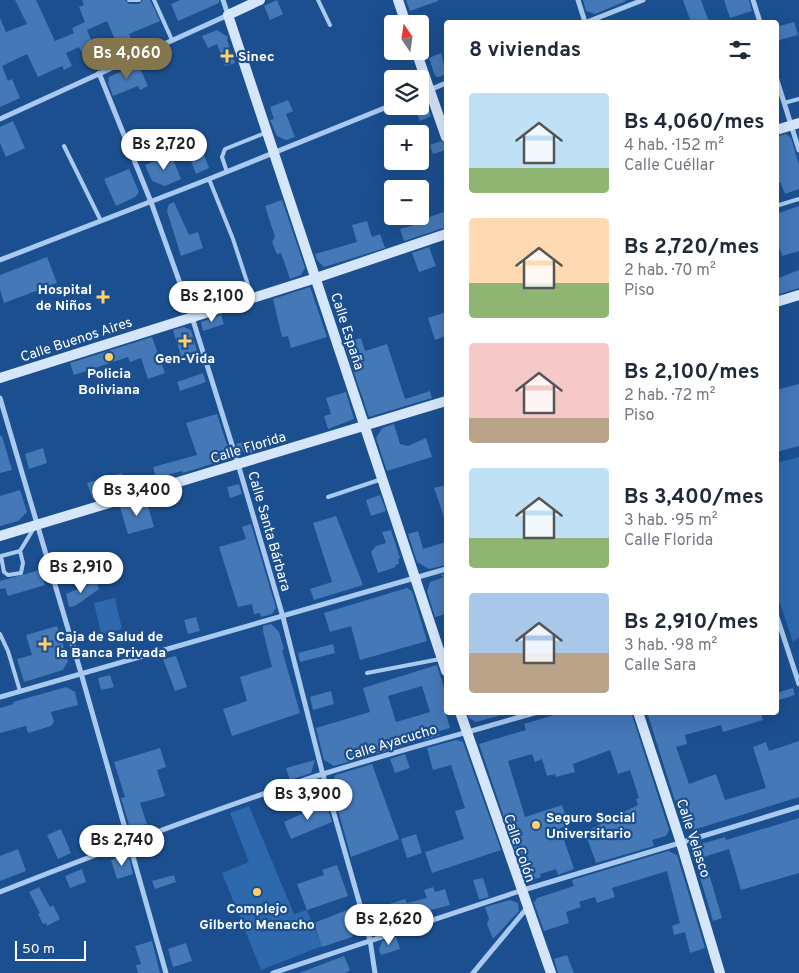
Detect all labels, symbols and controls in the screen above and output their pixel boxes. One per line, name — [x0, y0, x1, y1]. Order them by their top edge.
north arrow — [384, 15, 429, 60]
map controls — [384, 15, 429, 225]
icon: filters — [726, 36, 754, 64]
text: 8 viviendas — [469, 37, 581, 64]
pin: Bs 4,060 — [75, 38, 179, 80]
text: Bs 4,060 — [93, 44, 161, 64]
marker: Sinec — [220, 49, 234, 63]
place label: Sinec — [238, 49, 275, 66]
button: layers — [384, 70, 429, 115]
text: Bs 4,060/mes — [624, 109, 765, 136]
icon: home — [509, 113, 569, 173]
button: + — [384, 125, 429, 170]
pin: Bs 2,720 — [112, 128, 216, 171]
text: Bs 2,720 — [132, 135, 196, 155]
text: 4 hab. · 152 m² — [624, 136, 724, 156]
text: Calle Cuéllar — [624, 156, 715, 176]
button: − — [384, 180, 429, 225]
text: Bs 2,720/mes — [624, 234, 759, 261]
icon: home — [509, 238, 569, 298]
text: 2 hab. · 70 m² — [624, 261, 716, 281]
pin: Bs 2,100 — [160, 280, 264, 323]
text: Piso — [624, 281, 654, 301]
place label: Hospital de Niños — [36, 282, 92, 315]
text: Bs 2,100 — [180, 287, 244, 307]
marker: Hospital de Niños — [96, 290, 110, 304]
street label: Calle España — [326, 291, 367, 372]
street label: Calle Buenos Aires — [18, 314, 134, 367]
marker: Gen-Vida — [178, 334, 192, 348]
marker: Policia Boliviana — [103, 351, 115, 363]
place label: Gen-Vida — [155, 351, 215, 368]
text: Bs 2,100/mes — [624, 359, 760, 386]
icon: home — [509, 363, 569, 423]
place label: Policia Boliviana — [78, 366, 140, 399]
text: 2 hab. · 72 m² — [624, 386, 715, 406]
text: Piso — [624, 406, 654, 426]
street label: Calle Florida — [209, 429, 288, 468]
street label: Calle Santa Bárbara — [243, 469, 294, 593]
pin: Bs 3,400 — [85, 474, 189, 517]
text: Bs 3,400 — [103, 481, 171, 501]
text: Bs 3,400/mes — [624, 484, 764, 511]
icon: home — [509, 488, 569, 548]
text: 3 hab. · 95 m² — [624, 511, 718, 531]
text: Calle Florida — [624, 531, 713, 551]
pin: Bs 2,910 — [29, 552, 133, 594]
text: Bs 2,910 — [49, 558, 113, 578]
text: Bs 2,910/mes — [624, 609, 759, 636]
icon: home — [509, 613, 569, 673]
place label: Caja de Salud de la Banca Privada — [56, 629, 166, 662]
text: 3 hab. · 98 m² — [624, 636, 717, 656]
marker: Caja de Salud de la Banca Privada — [38, 637, 52, 651]
text: Calle Sara — [624, 656, 696, 676]
street label: Calle Ayacucho — [343, 721, 440, 765]
pin: Bs 3,900 — [256, 778, 360, 821]
text: Bs 3,900 — [274, 785, 342, 805]
street label: Calle Velasco — [672, 797, 713, 880]
place label: Seguro Social Universitario — [546, 810, 635, 843]
street label: Calle Colón — [499, 812, 538, 885]
marker: Seguro Social Universitario — [530, 819, 542, 831]
pin: Bs 2,740 — [70, 824, 174, 867]
text: Bs 2,740 — [90, 831, 154, 851]
marker: Complejo Gilberto Menacho — [251, 886, 263, 898]
place label: Complejo Gilberto Menacho — [199, 901, 315, 934]
pin: Bs 2,620 — [337, 904, 441, 946]
text: Bs 2,620 — [356, 910, 422, 930]
scale bar — [15, 938, 86, 961]
text: 50 m — [22, 941, 55, 958]

